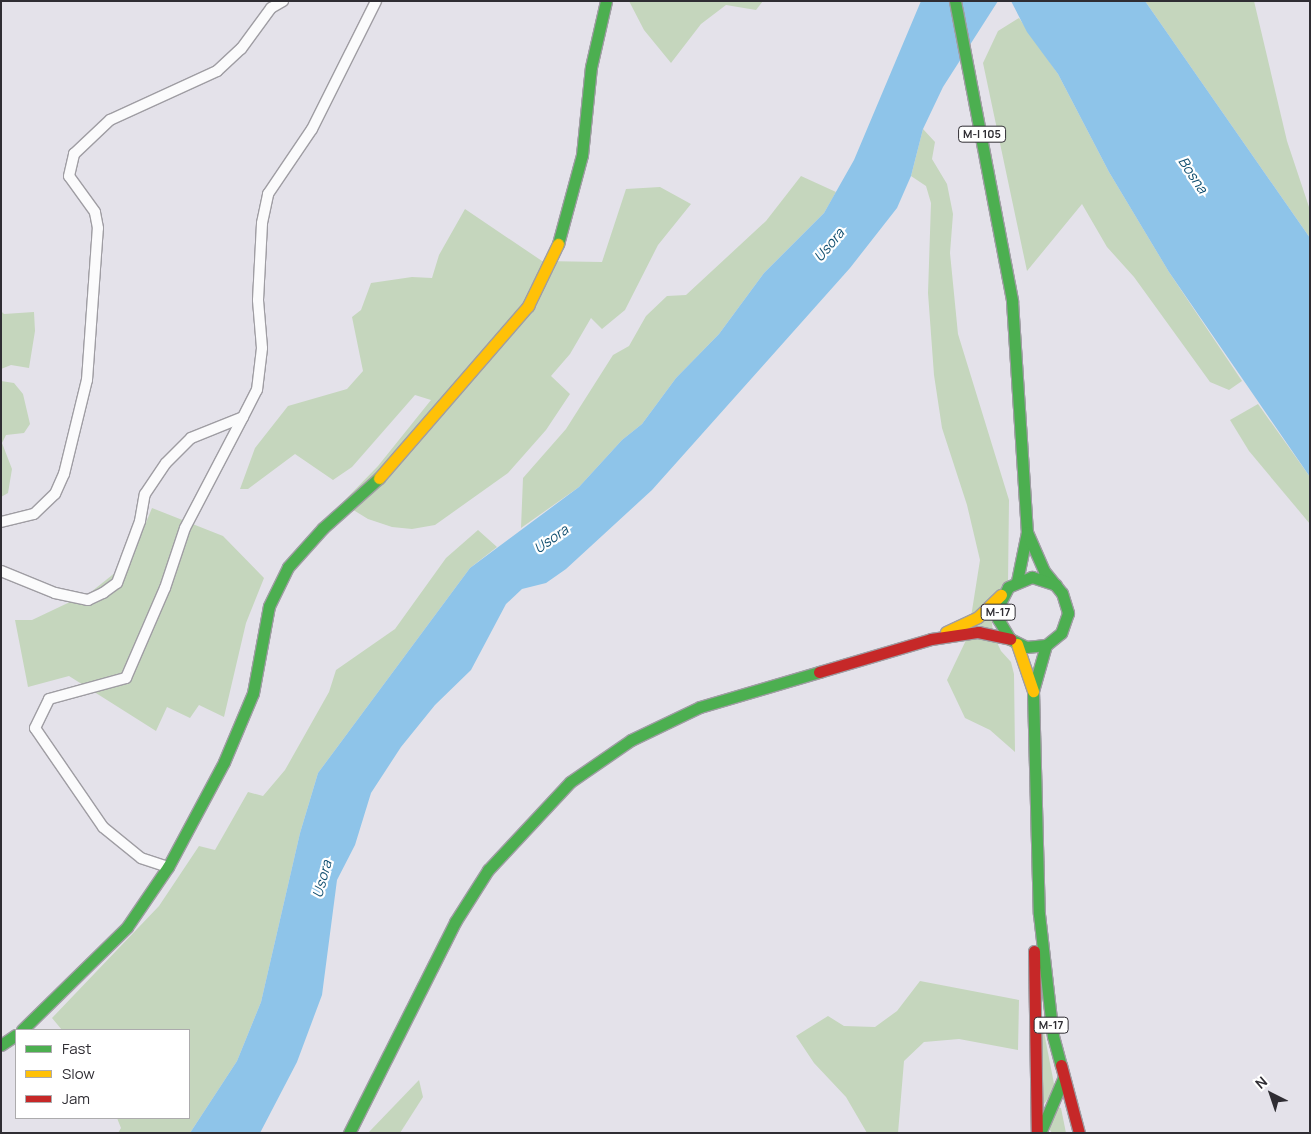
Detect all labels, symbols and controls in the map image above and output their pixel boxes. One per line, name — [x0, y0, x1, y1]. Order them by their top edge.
road number: M-I 105 — [957, 126, 1007, 142]
water label: Bosna — [1175, 154, 1211, 196]
water label: Usora — [810, 225, 848, 265]
water label: Usora — [531, 521, 571, 557]
road number: M-17 — [980, 604, 1016, 620]
water label: Usora — [309, 858, 335, 900]
road number: M-17 — [1034, 1016, 1068, 1034]
legend — [15, 1029, 190, 1119]
text: Fast — [62, 1038, 91, 1059]
text: Slow — [62, 1063, 95, 1084]
north arrow — [1246, 1069, 1296, 1119]
text: N — [1251, 1072, 1271, 1093]
text: Jam — [62, 1088, 90, 1109]

